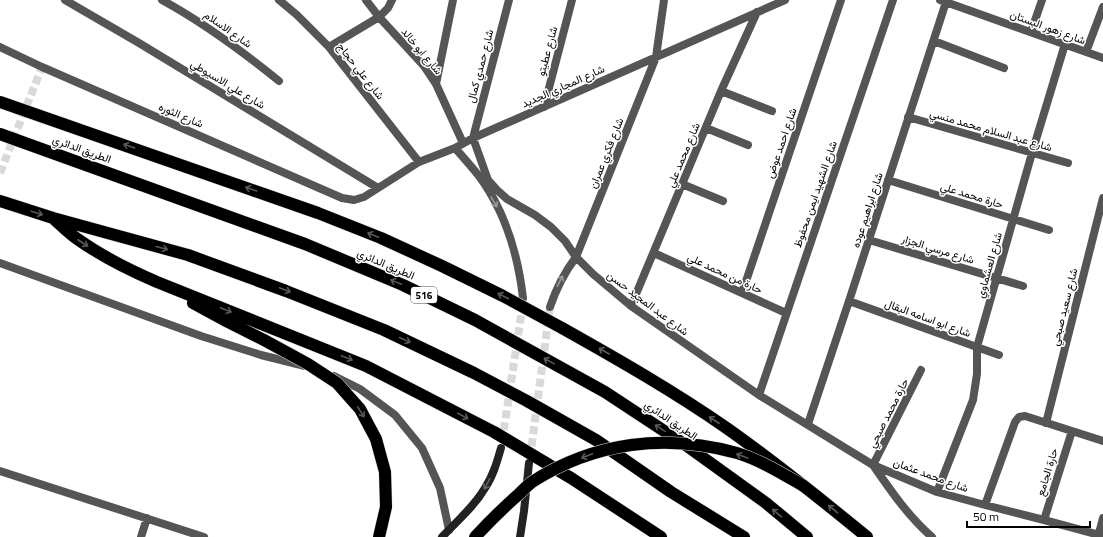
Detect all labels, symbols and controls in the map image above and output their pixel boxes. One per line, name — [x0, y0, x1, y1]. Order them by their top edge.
street label: شارع زهور البستان — [1008, 6, 1088, 48]
street label: شارع الاسلام — [201, 7, 255, 52]
street label: شارع ابو خالد — [398, 24, 447, 78]
street label: شارع عطيتو — [533, 24, 561, 77]
street label: شارع حمدي كمال — [463, 27, 499, 105]
street label: شارع علي حجاج — [332, 39, 389, 104]
street label: شارع علي الاسيوطي — [187, 55, 269, 115]
street label: شارع المجاري الجديد — [519, 60, 608, 113]
street label: شارع الثوره — [156, 98, 206, 132]
street label: شارع احمد عوض — [761, 105, 801, 180]
street label: شارع عبد السلام محمد منسي — [927, 105, 1055, 157]
street label: شارع فكري عمران — [585, 115, 629, 192]
street label: شارع محمد علي — [662, 120, 706, 191]
street label: الطريق الدائري — [50, 131, 114, 169]
street label: شارع الشهيد ايمن محفوظ — [789, 138, 841, 249]
one-way arrow — [123, 142, 135, 150]
street label: شارع ابراهيم عوده — [847, 170, 887, 250]
street label: حارة محمد علي — [938, 178, 1005, 214]
one-way arrow — [245, 185, 258, 192]
one-way arrow — [491, 196, 499, 208]
one-way arrow — [30, 210, 43, 217]
one-way arrow — [367, 230, 379, 238]
street label: شارع مرسي الجزار — [898, 230, 977, 270]
street label: شارع العشماوي — [972, 230, 1008, 300]
one-way arrow — [77, 239, 89, 247]
one-way arrow — [156, 245, 169, 252]
street label: الطريق الدائري — [354, 245, 417, 285]
street label: حارة من محمد علي — [684, 249, 765, 299]
street label: شارع سعيد صبحي — [1047, 266, 1083, 348]
street label: شارع عبد المجيد حسن — [604, 267, 692, 339]
one-way arrow — [557, 275, 564, 287]
one-way arrow — [391, 278, 403, 285]
one-way arrow — [279, 287, 291, 295]
road number: 516 — [411, 287, 437, 303]
one-way arrow — [497, 292, 509, 299]
street label: شارع ابو اسامه البقال — [883, 295, 974, 341]
one-way arrow — [219, 306, 231, 314]
one-way arrow — [399, 337, 411, 344]
one-way arrow — [598, 347, 610, 355]
one-way arrow — [340, 354, 352, 362]
one-way arrow — [543, 357, 555, 364]
street label: حارة محمد صبحي — [864, 375, 914, 452]
street label: الطريق الدائري — [640, 396, 701, 445]
one-way arrow — [358, 406, 366, 418]
one-way arrow — [457, 412, 469, 420]
one-way arrow — [709, 416, 720, 424]
one-way arrow — [654, 424, 666, 432]
street label: حارة الجامع — [1032, 446, 1062, 498]
one-way arrow — [737, 451, 749, 459]
one-way arrow — [582, 452, 594, 460]
street label: شارع محمد عثمان — [891, 454, 971, 496]
one-way arrow — [483, 478, 490, 490]
scale bar — [967, 503, 1090, 529]
one-way arrow — [828, 505, 839, 514]
text: 50 m — [973, 507, 999, 526]
one-way arrow — [772, 508, 783, 517]

